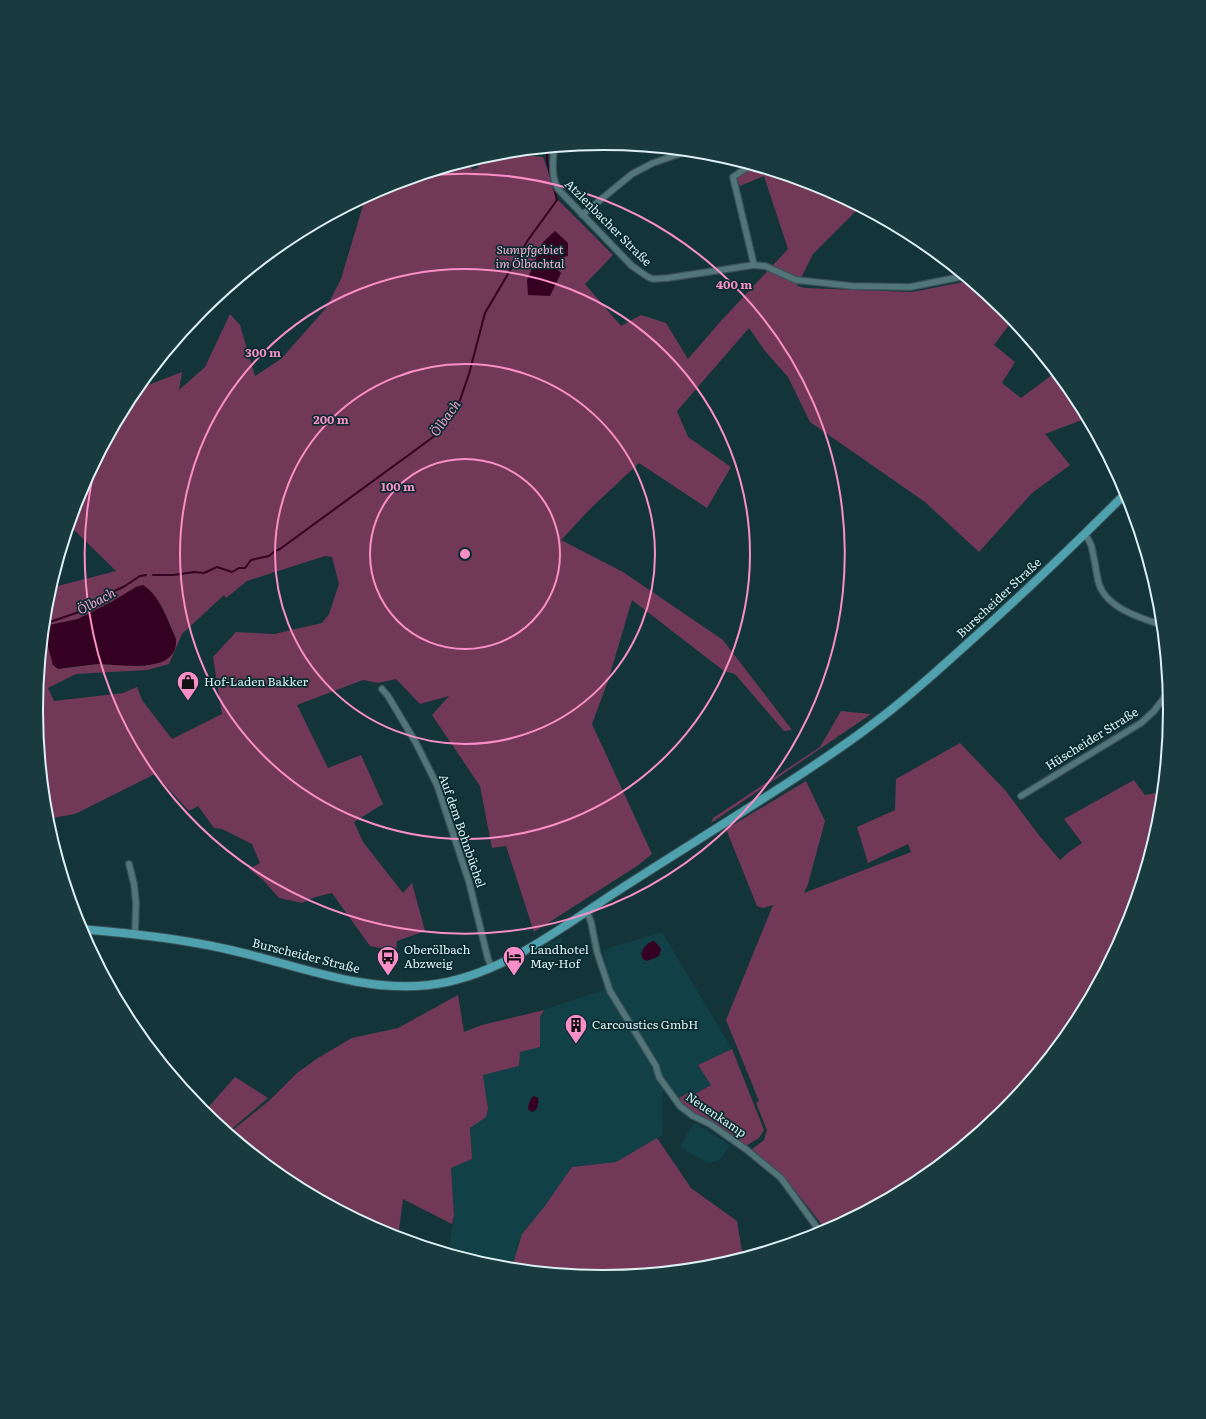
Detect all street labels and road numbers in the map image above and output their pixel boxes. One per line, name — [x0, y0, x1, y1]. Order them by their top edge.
street label: Atzlenbacher Straße — [561, 175, 656, 270]
street label: Burscheider Straße — [952, 553, 1045, 641]
street label: Hüscheider Straße — [1042, 702, 1141, 774]
street label: Auf dem Bohnbüchel — [435, 771, 491, 890]
street label: Burscheider Straße — [251, 933, 362, 977]
street label: Neuenkamp — [683, 1087, 751, 1141]

